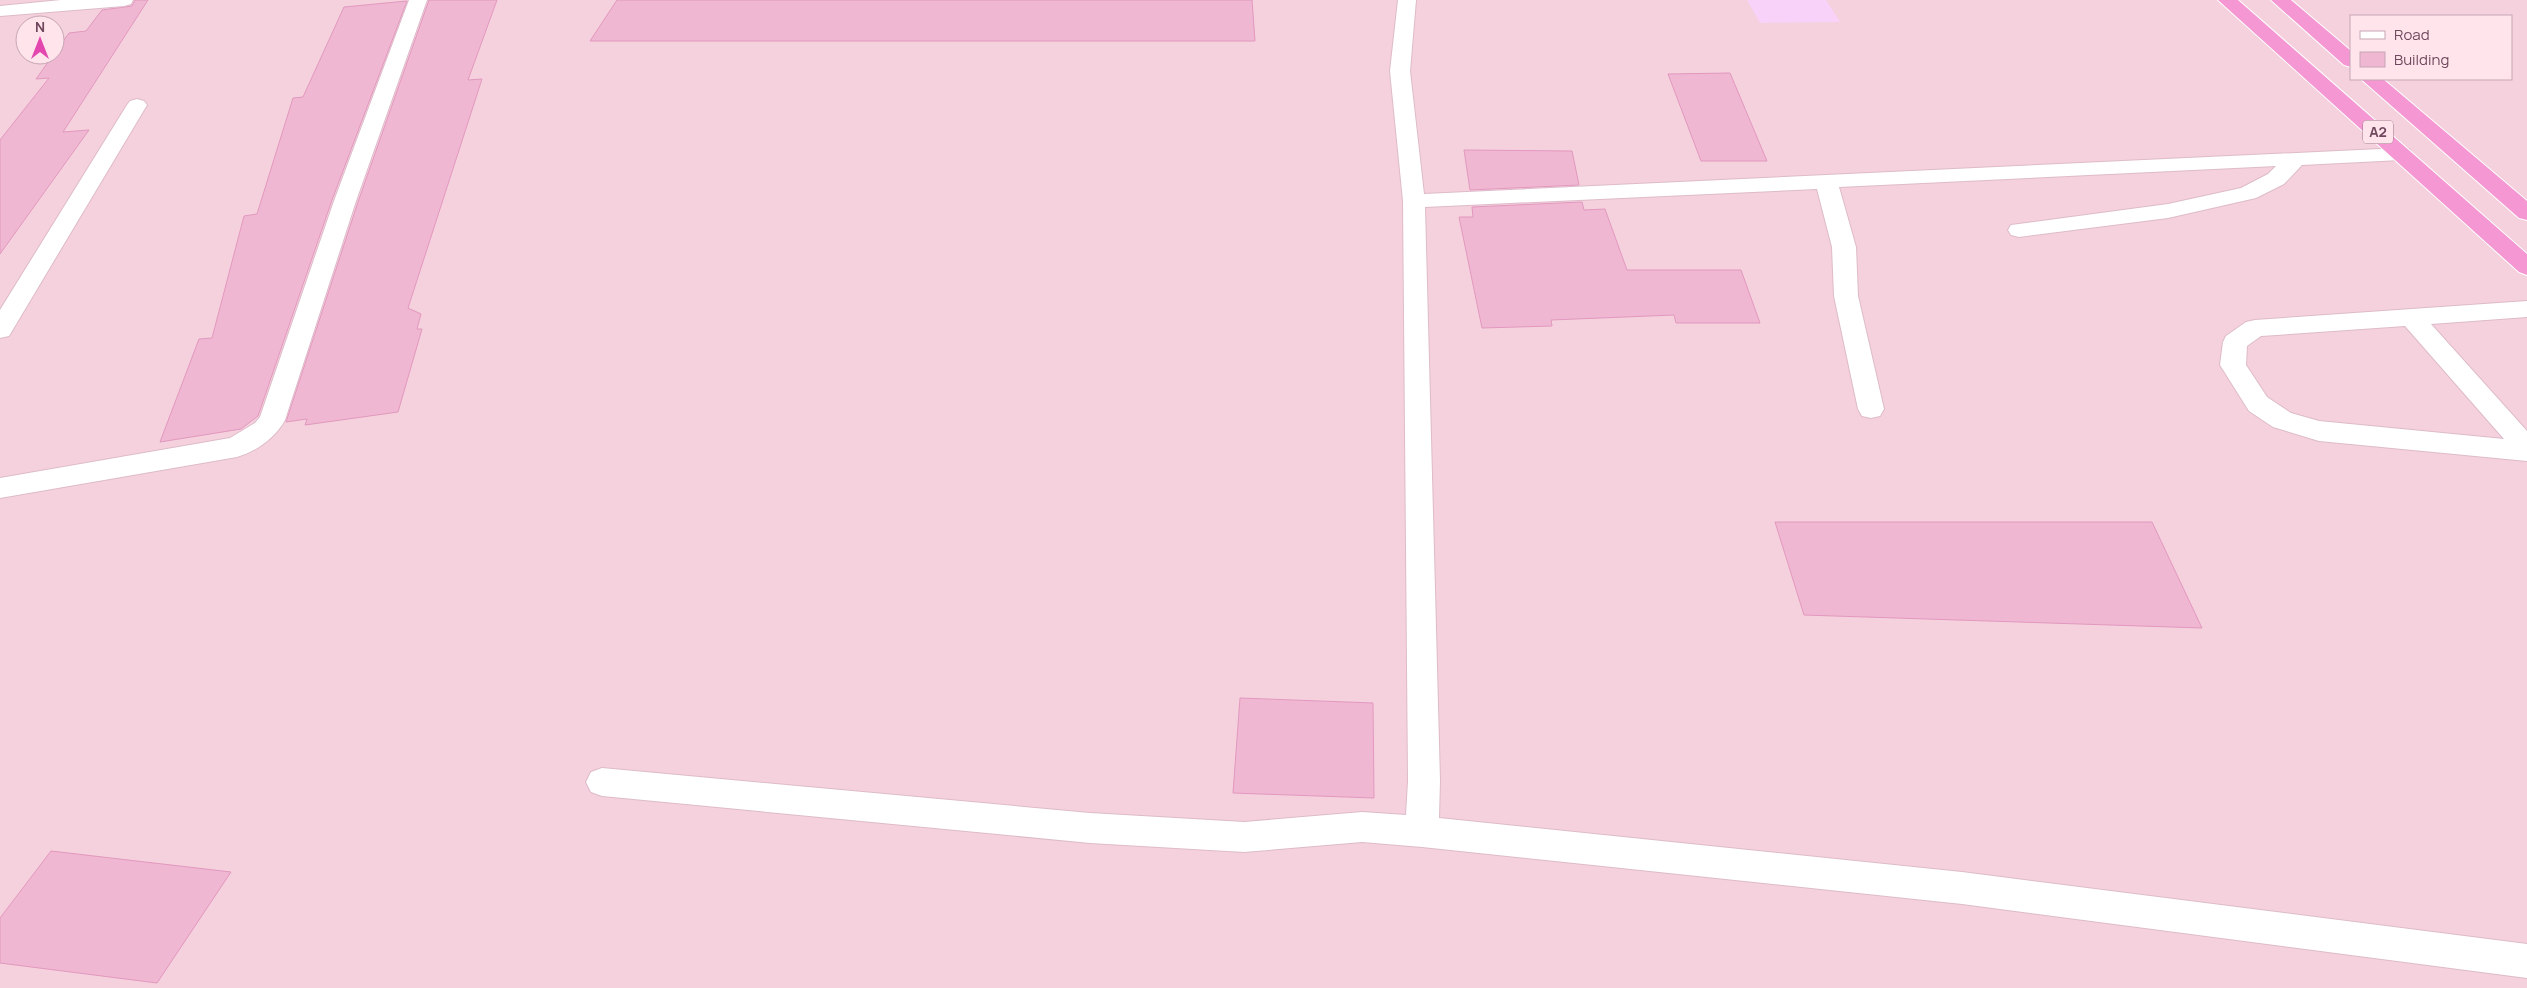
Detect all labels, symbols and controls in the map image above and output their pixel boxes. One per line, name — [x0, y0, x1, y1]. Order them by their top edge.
north arrow — [15, 15, 65, 65]
legend — [2350, 15, 2512, 80]
text: N — [35, 17, 45, 36]
text: Road — [2394, 24, 2430, 45]
text: Building — [2394, 49, 2449, 70]
road number: A2 — [2363, 120, 2393, 144]

